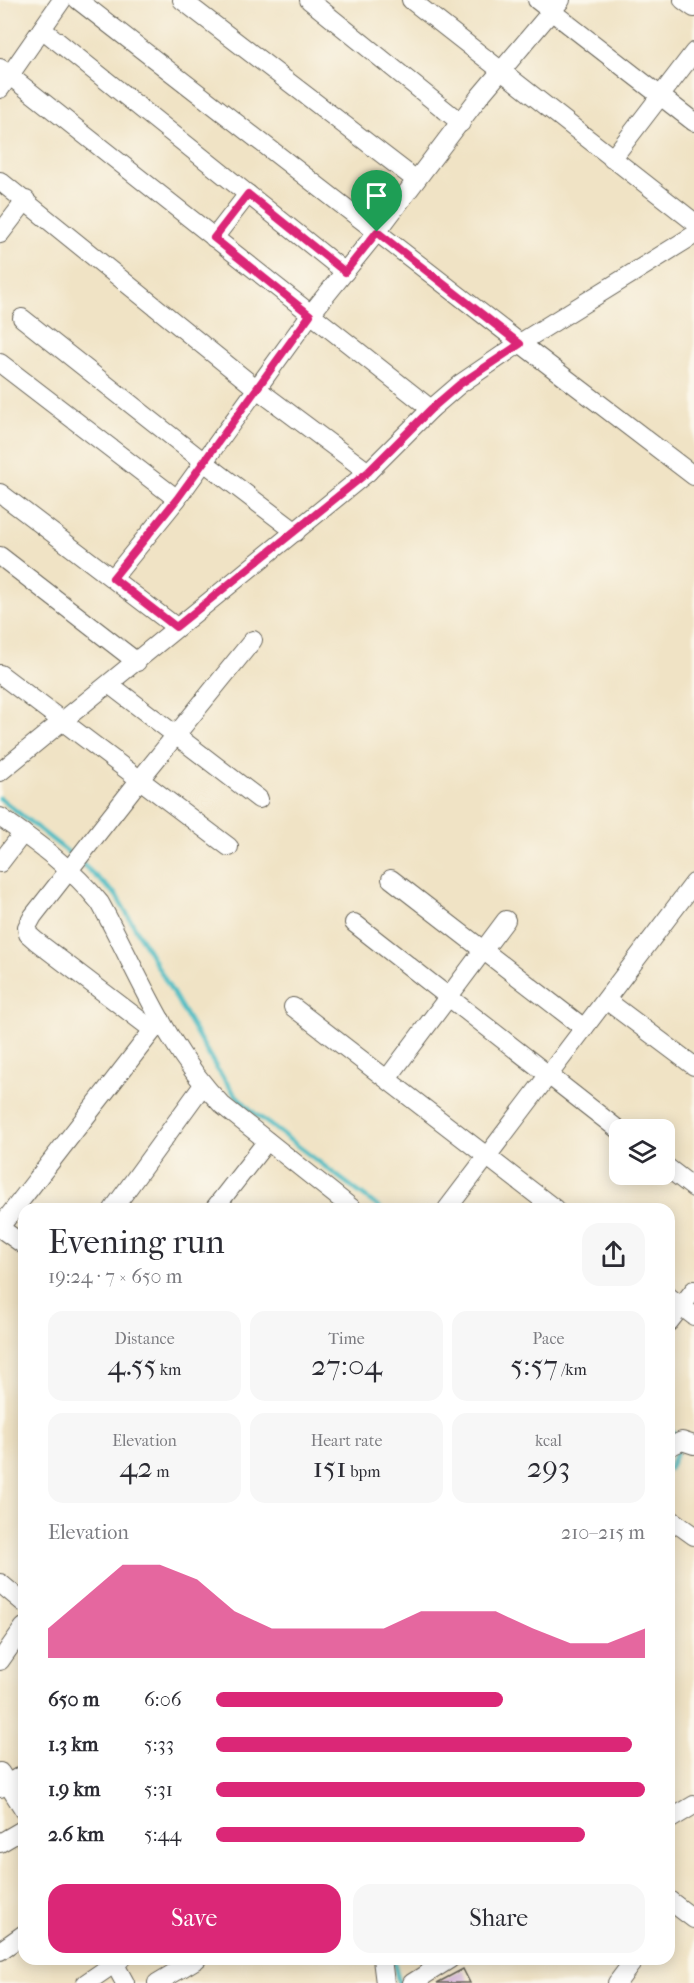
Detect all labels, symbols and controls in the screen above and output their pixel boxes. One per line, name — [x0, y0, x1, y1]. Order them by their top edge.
pin — [351, 170, 402, 232]
icon: arrive — [360, 179, 393, 212]
map controls — [609, 1119, 675, 1185]
button: layers — [609, 1119, 675, 1185]
text: Evening run — [48, 1223, 225, 1262]
button: share — [582, 1223, 645, 1286]
text: 19:24 · 7 × 650 m — [48, 1265, 183, 1288]
text: Distance — [114, 1329, 175, 1348]
text: Time — [328, 1329, 365, 1348]
text: Pace — [533, 1329, 564, 1348]
text: 4.55 — [108, 1348, 156, 1383]
text: 27:04 — [311, 1348, 382, 1383]
text: 5:57 — [510, 1348, 558, 1383]
text: km — [156, 1360, 181, 1379]
text: /km — [558, 1360, 587, 1379]
text: Elevation — [112, 1431, 177, 1450]
text: Heart rate — [311, 1431, 382, 1450]
text: kcal — [535, 1431, 562, 1450]
text: 42 — [120, 1450, 153, 1485]
text: 151 — [313, 1450, 347, 1485]
text: 293 — [527, 1450, 570, 1485]
text: m — [153, 1462, 169, 1481]
text: bpm — [347, 1462, 380, 1481]
text: Elevation — [48, 1521, 129, 1544]
text: 210–215 m — [561, 1521, 645, 1544]
text: 650 m — [48, 1688, 99, 1711]
text: 6:06 — [144, 1688, 182, 1711]
text: 1.3 km — [48, 1733, 98, 1756]
text: 5:33 — [144, 1733, 174, 1756]
text: 1.9 km — [48, 1778, 100, 1801]
text: 5:31 — [144, 1778, 173, 1801]
text: 2.6 km — [48, 1823, 104, 1846]
text: 5:44 — [144, 1823, 181, 1846]
button: Save — [48, 1884, 341, 1953]
button: Share — [353, 1884, 645, 1953]

